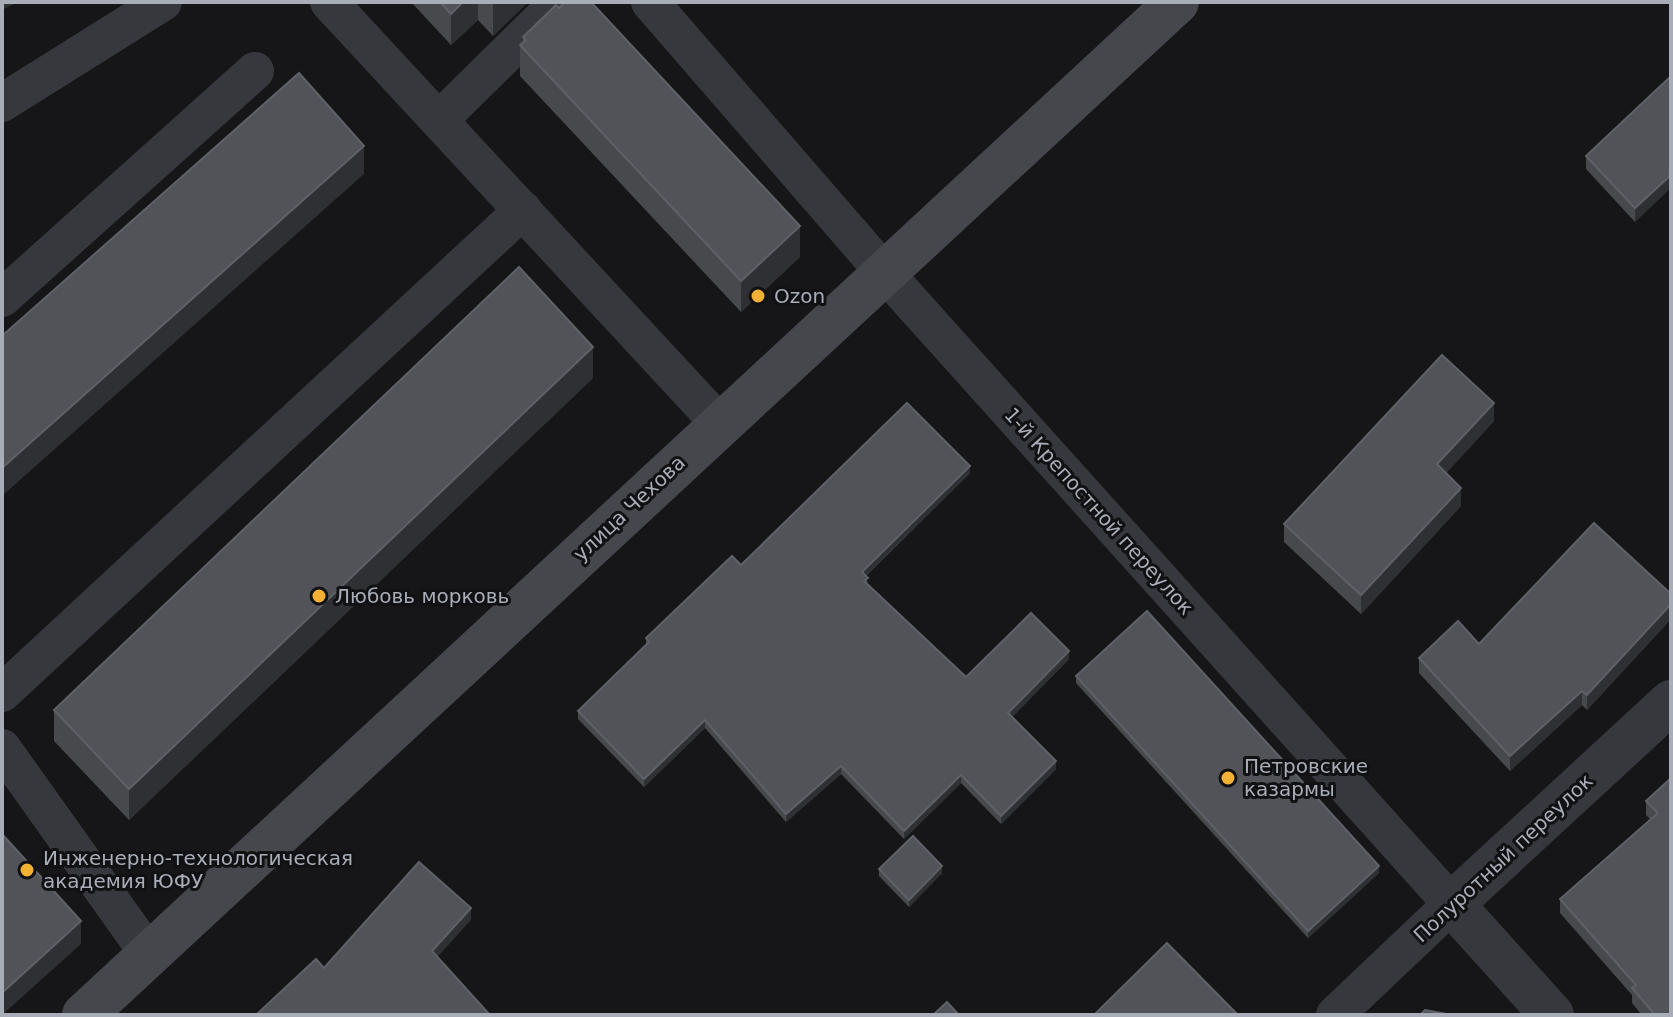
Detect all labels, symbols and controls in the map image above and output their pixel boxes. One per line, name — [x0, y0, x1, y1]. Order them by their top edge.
place label: Ozon — [774, 284, 825, 308]
marker: Ozon — [749, 287, 767, 305]
street label: 1-й Крепостной переулок — [1000, 402, 1198, 620]
street label: улица Чехова — [568, 450, 690, 566]
place label: Любовь морковь — [335, 584, 509, 608]
marker: Любовь морковь — [310, 587, 328, 605]
place label: Петровские казармы — [1244, 754, 1368, 801]
marker: Петровские казармы — [1219, 769, 1237, 787]
street label: Полуротный переулок — [1409, 769, 1597, 947]
place label: Инженерно-технологическая академия ЮФУ — [43, 846, 353, 893]
marker: Инженерно-технологическая академия ЮФУ — [18, 861, 36, 879]

